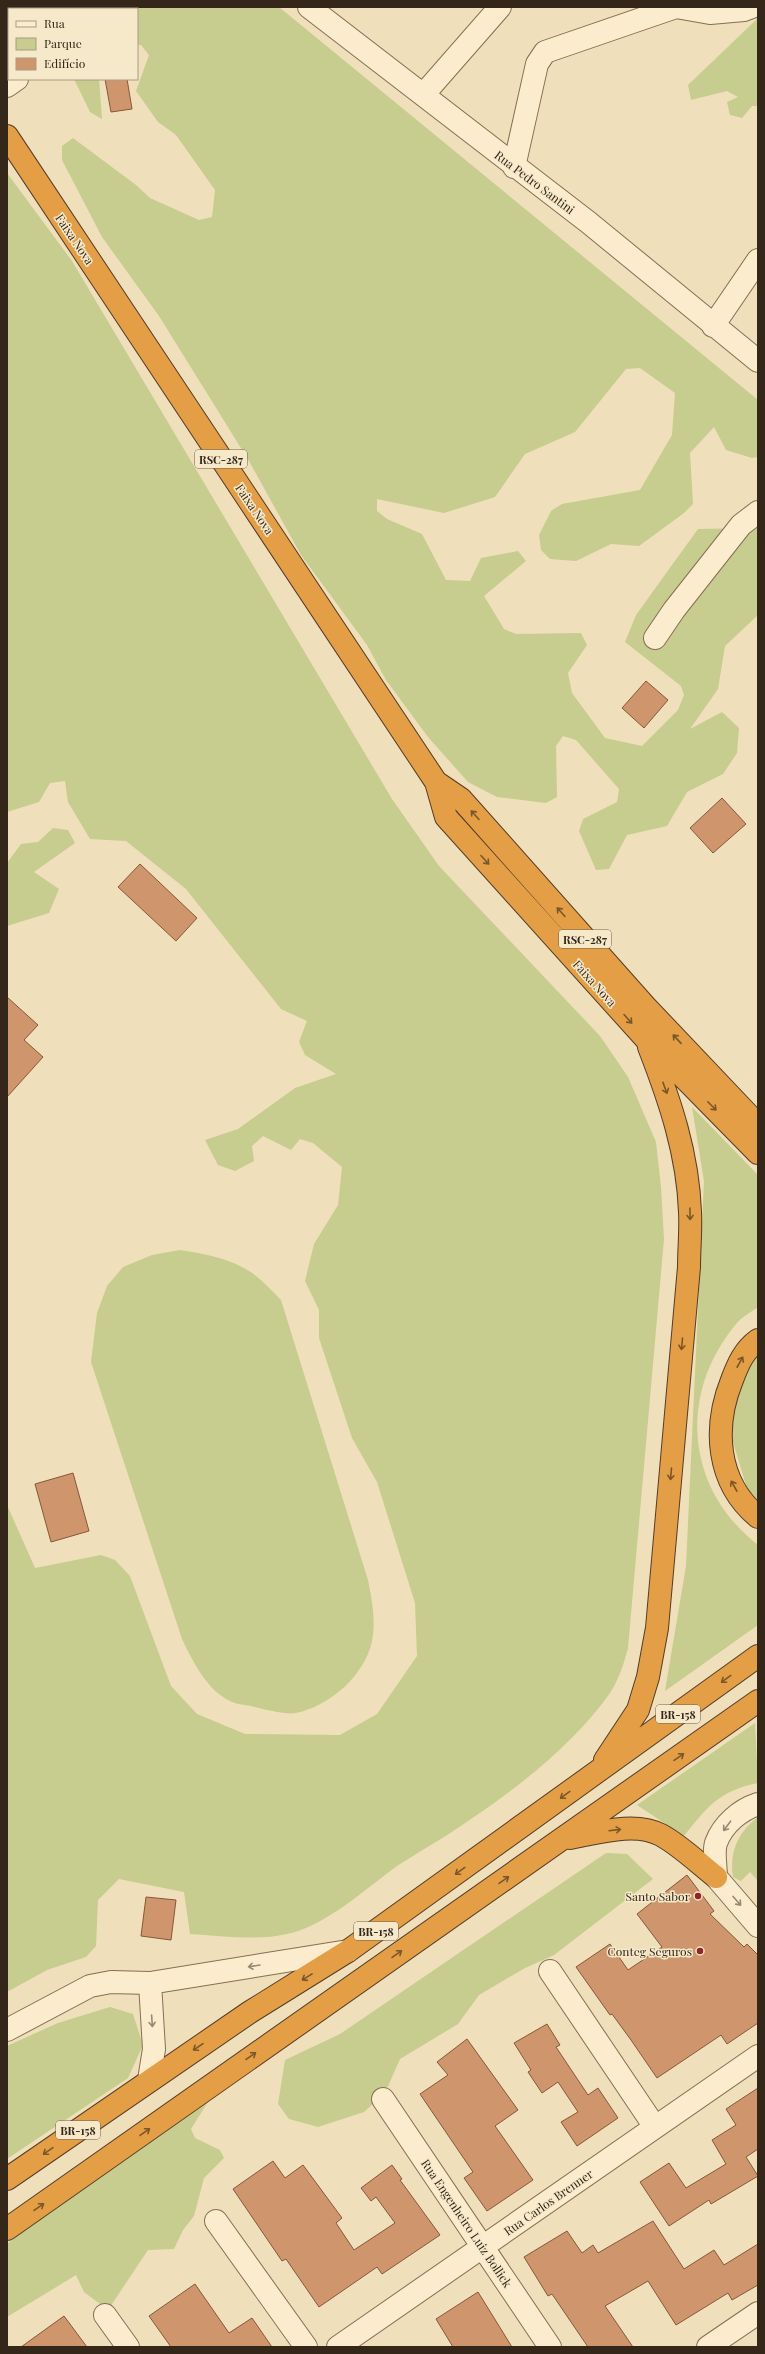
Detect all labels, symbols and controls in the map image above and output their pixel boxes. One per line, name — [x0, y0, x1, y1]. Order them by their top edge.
legend — [8, 8, 138, 80]
text: Rua — [44, 15, 65, 31]
text: Parque — [44, 35, 82, 51]
text: Edifício — [44, 55, 86, 71]
street label: Rua Pedro Santini — [492, 147, 579, 218]
street label: Faixa Nova — [52, 211, 98, 267]
road number: RSC-287 — [195, 450, 247, 468]
street label: Faixa Nova — [232, 481, 278, 537]
one-way arrow — [471, 810, 480, 820]
one-way arrow — [480, 855, 489, 865]
one-way arrow — [557, 907, 566, 917]
road number: RSC-287 — [559, 930, 611, 948]
street label: Faixa Nova — [570, 956, 620, 1010]
one-way arrow — [623, 1014, 632, 1024]
one-way arrow — [672, 1034, 681, 1044]
one-way arrow — [661, 1081, 669, 1093]
one-way arrow — [707, 1101, 717, 1111]
one-way arrow — [686, 1207, 694, 1220]
one-way arrow — [678, 1337, 686, 1350]
one-way arrow — [736, 1356, 744, 1368]
one-way arrow — [667, 1467, 674, 1480]
one-way arrow — [730, 1480, 737, 1492]
one-way arrow — [721, 1675, 732, 1683]
road number: BR-158 — [656, 1705, 700, 1723]
one-way arrow — [673, 1753, 684, 1761]
one-way arrow — [560, 1791, 571, 1799]
one-way arrow — [722, 1820, 731, 1831]
one-way arrow — [608, 1827, 621, 1834]
one-way arrow — [455, 1867, 466, 1875]
one-way arrow — [499, 1876, 510, 1884]
place label: Santo Sabor — [625, 1888, 691, 1904]
marker: Santo Sabor — [693, 1891, 703, 1901]
one-way arrow — [732, 1896, 741, 1907]
road number: BR-158 — [354, 1922, 398, 1940]
place label: Conteg Seguros — [607, 1943, 692, 1959]
marker: Conteg Seguros — [695, 1946, 705, 1956]
one-way arrow — [391, 1949, 403, 1957]
one-way arrow — [248, 1962, 261, 1970]
one-way arrow — [301, 1973, 313, 1981]
one-way arrow — [149, 2014, 156, 2027]
one-way arrow — [193, 2043, 204, 2051]
one-way arrow — [245, 2052, 256, 2061]
road number: BR-158 — [56, 2121, 100, 2139]
one-way arrow — [139, 2128, 150, 2136]
one-way arrow — [43, 2147, 54, 2155]
street label: Rua Engenheiro Luiz Bollick — [418, 2156, 516, 2291]
street label: Rua Carlos Brenner — [500, 2165, 596, 2239]
one-way arrow — [33, 2203, 44, 2211]

